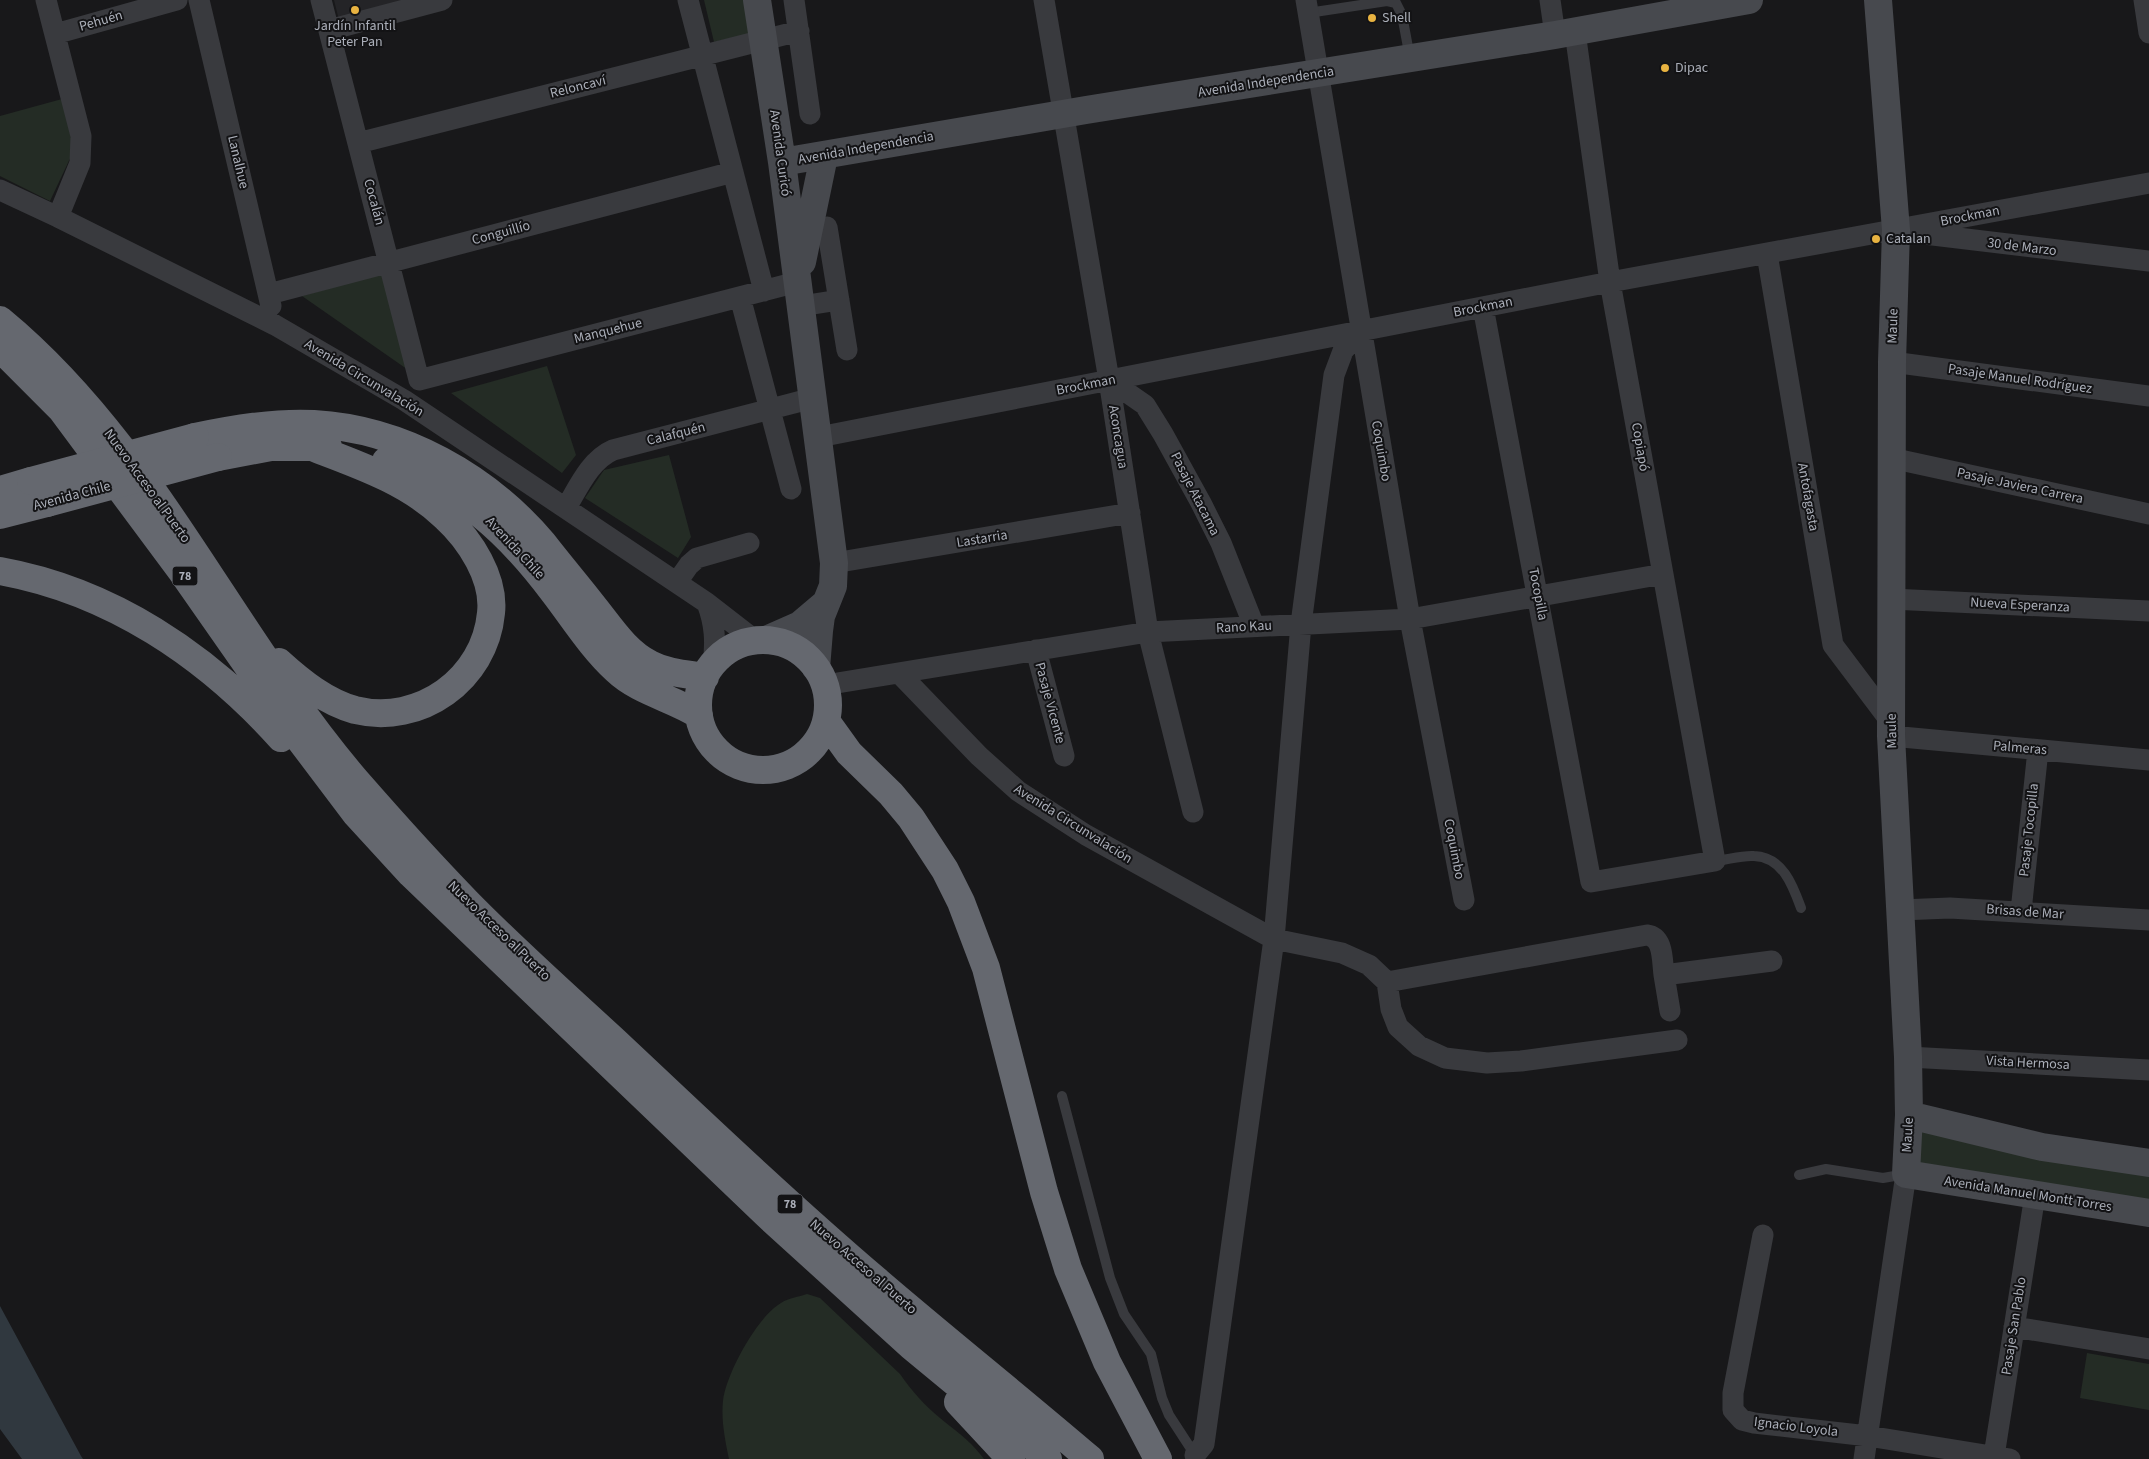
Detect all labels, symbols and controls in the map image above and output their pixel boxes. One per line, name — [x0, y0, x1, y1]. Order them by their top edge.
marker: Jardín Infantil Peter Pan — [349, 4, 361, 16]
street label: Pehuén — [77, 5, 125, 37]
place label: Shell — [1382, 8, 1412, 28]
marker: Shell — [1366, 12, 1378, 24]
place label: Jardín Infantil Peter Pan — [314, 16, 396, 52]
place label: Dipac — [1675, 58, 1709, 78]
street label: Avenida Independencia — [1197, 61, 1335, 103]
marker: Dipac — [1659, 62, 1671, 74]
street label: Reloncaví — [548, 70, 609, 104]
street label: Avenida Curicó — [764, 108, 796, 198]
street label: Avenida Independencia — [797, 126, 935, 170]
street label: Lanalhue — [222, 133, 254, 191]
street label: Cocalán — [358, 177, 390, 227]
street label: Brockman — [1939, 200, 2001, 232]
street label: Conguillío — [470, 216, 532, 250]
place label: Catalan — [1886, 229, 1931, 249]
marker: Catalan — [1870, 233, 1882, 245]
street label: 30 de Marzo — [1986, 233, 2058, 261]
street label: Brockman — [1452, 291, 1514, 323]
street label: Maule — [1882, 308, 1904, 344]
street label: Manquehue — [572, 313, 644, 349]
street label: Avenida Circunvalación — [300, 334, 428, 422]
street label: Pasaje Manuel Rodríguez — [1947, 359, 2093, 399]
street label: Brockman — [1055, 369, 1117, 401]
street label: Aconcagua — [1103, 404, 1133, 470]
street label: Calafquén — [645, 417, 707, 451]
street label: Coquimbo — [1366, 419, 1396, 483]
street label: Copiapó — [1626, 421, 1654, 473]
street label: Nuevo Acceso al Puerto — [99, 425, 195, 547]
street label: Pasaje Atacama — [1165, 449, 1225, 539]
street label: Antofagasta — [1792, 461, 1824, 533]
street label: Pasaje Javiera Carrera — [1955, 463, 2085, 509]
street label: Avenida Chile — [31, 476, 113, 516]
street label: Avenida Chile — [481, 512, 549, 584]
street label: Lastarria — [955, 525, 1009, 553]
road number: 78 — [172, 566, 198, 586]
street label: Tocopilla — [1523, 566, 1553, 622]
street label: Nueva Esperanza — [1970, 592, 2070, 618]
street label: Rano Kau — [1216, 616, 1272, 638]
street label: Pasaje Vicente — [1030, 660, 1070, 746]
street label: Maule — [1882, 713, 1902, 749]
street label: Palmeras — [1992, 736, 2048, 760]
street label: Avenida Circunvalación — [1010, 779, 1136, 869]
street label: Pasaje Tocopilla — [2014, 782, 2044, 878]
street label: Coquimbo — [1438, 817, 1470, 881]
street label: Nuevo Acceso al Puerto — [443, 876, 555, 986]
street label: Brisas de Mar — [1986, 899, 2065, 925]
street label: Vista Hermosa — [1986, 1051, 2070, 1075]
street label: Maule — [1897, 1117, 1919, 1153]
street label: Avenida Manuel Montt Torres — [1943, 1171, 2113, 1217]
road number: 78 — [778, 1194, 802, 1214]
street label: Nuevo Acceso al Puerto — [805, 1215, 921, 1319]
street label: Pasaje San Pablo — [1996, 1276, 2032, 1376]
street label: Ignacio Loyola — [1753, 1412, 1839, 1442]

